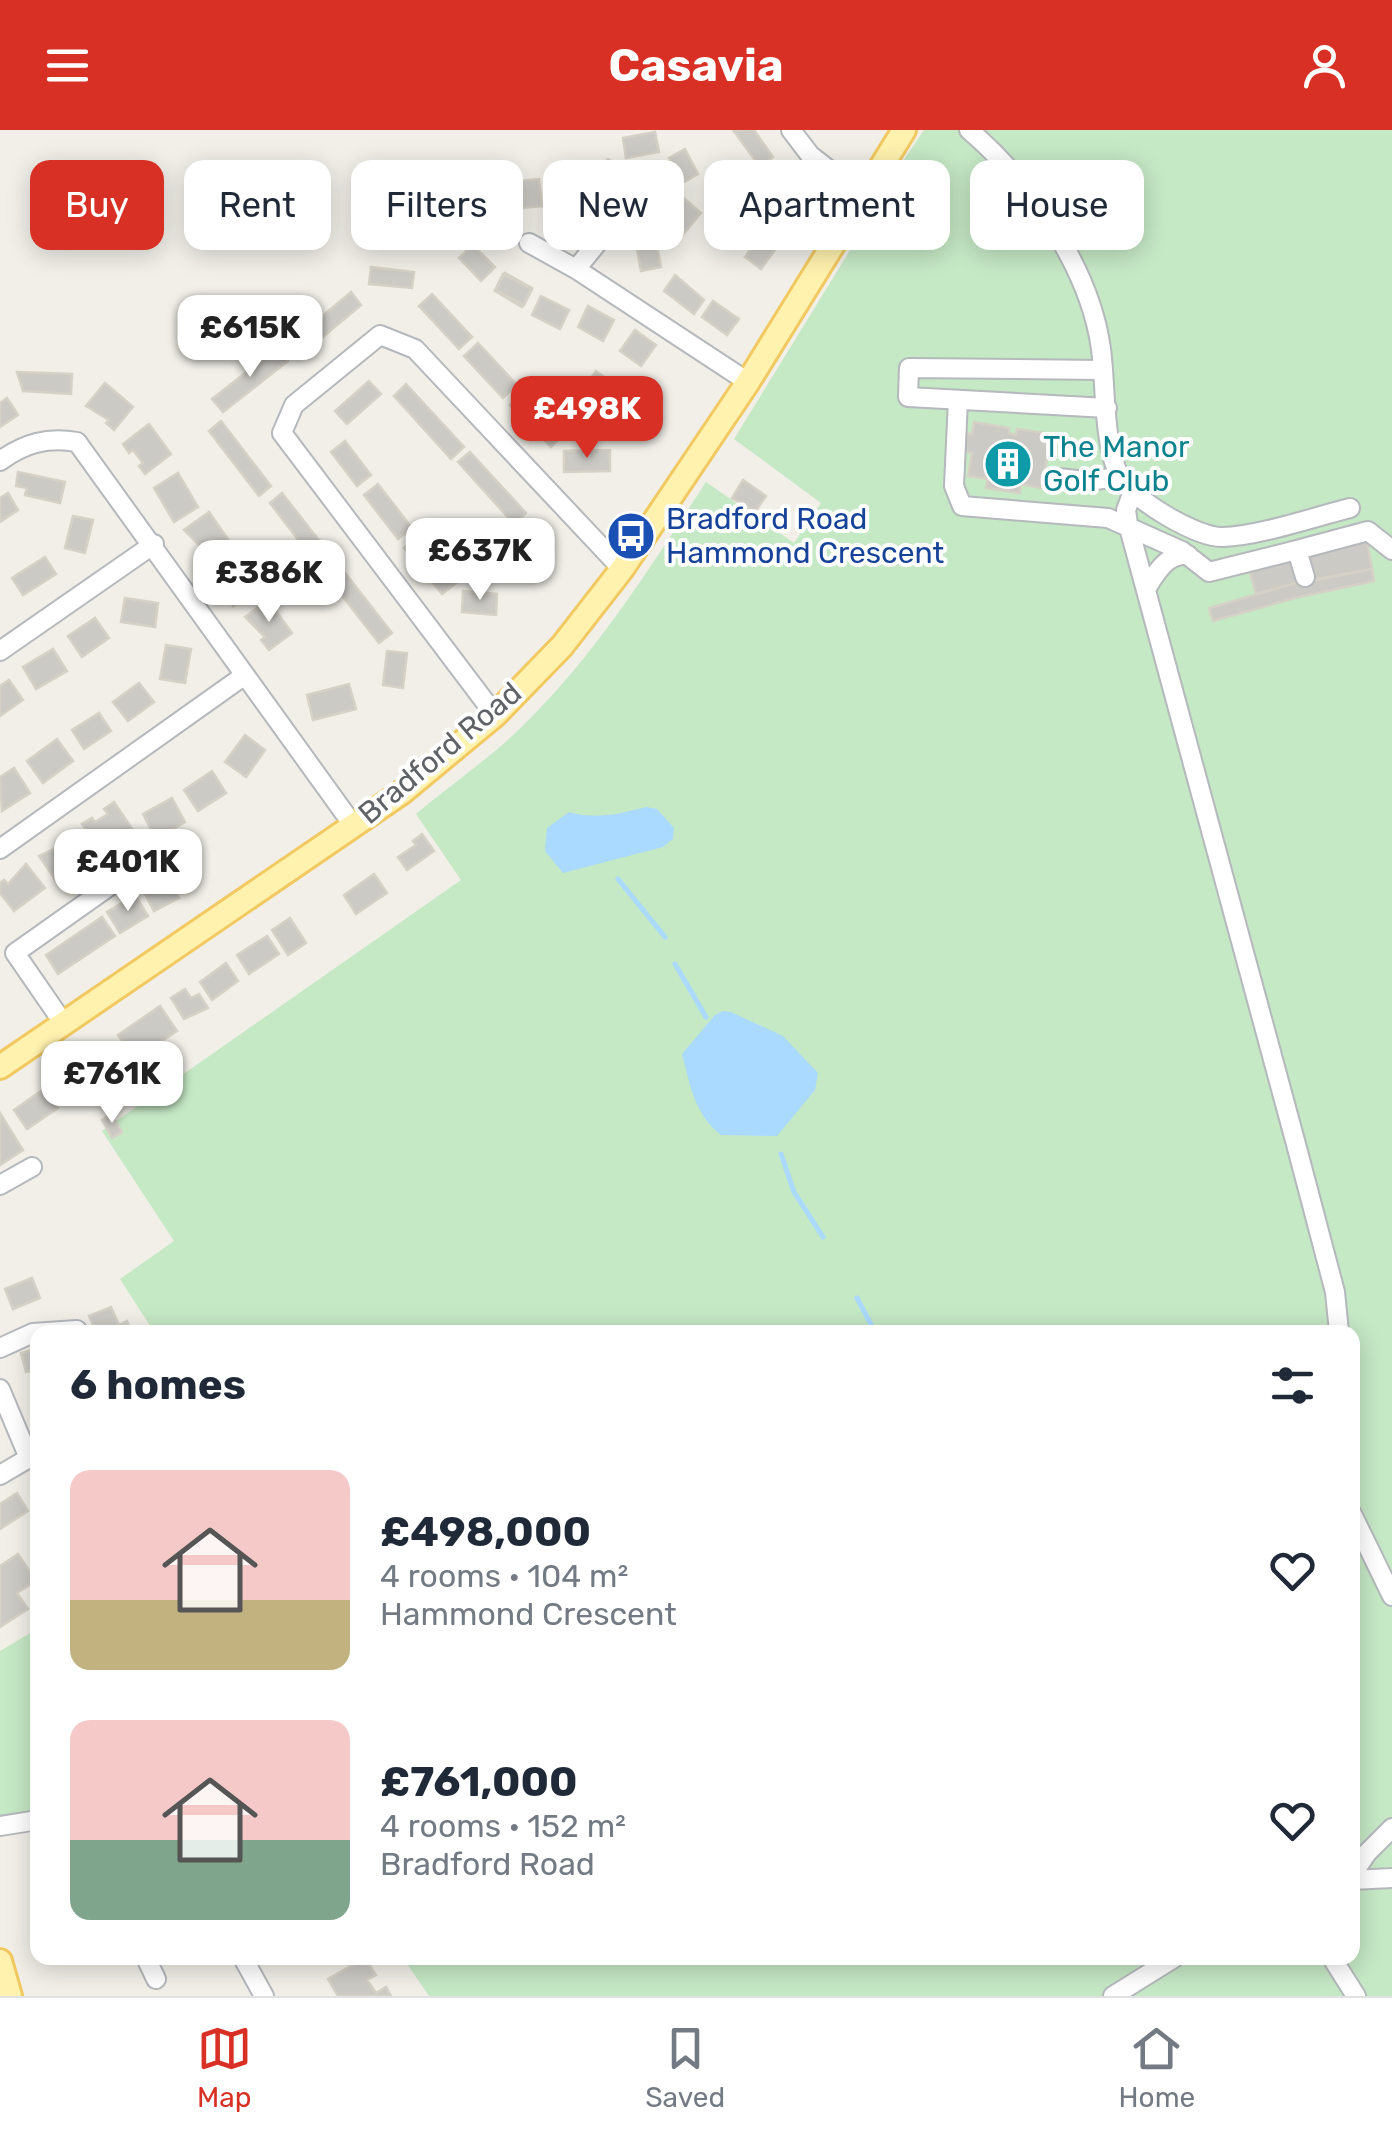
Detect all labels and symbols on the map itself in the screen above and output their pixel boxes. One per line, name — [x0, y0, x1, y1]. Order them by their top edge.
pin: £615K — [180, 295, 320, 380]
pin: £498K — [517, 376, 657, 461]
place label: The Manor Golf Club — [1043, 429, 1190, 499]
building icon: The Manor Golf Club — [982, 438, 1034, 490]
place label: Bradford Road Hammond Crescent — [666, 501, 944, 571]
bus stop icon: Bradford Road Hammond Crescent — [605, 510, 657, 562]
pin: £637K — [410, 518, 550, 603]
pin: £386K — [199, 540, 339, 625]
street label: Bradford Road — [351, 674, 529, 832]
pin: £401K — [58, 829, 198, 914]
pin: £761K — [42, 1041, 182, 1126]

